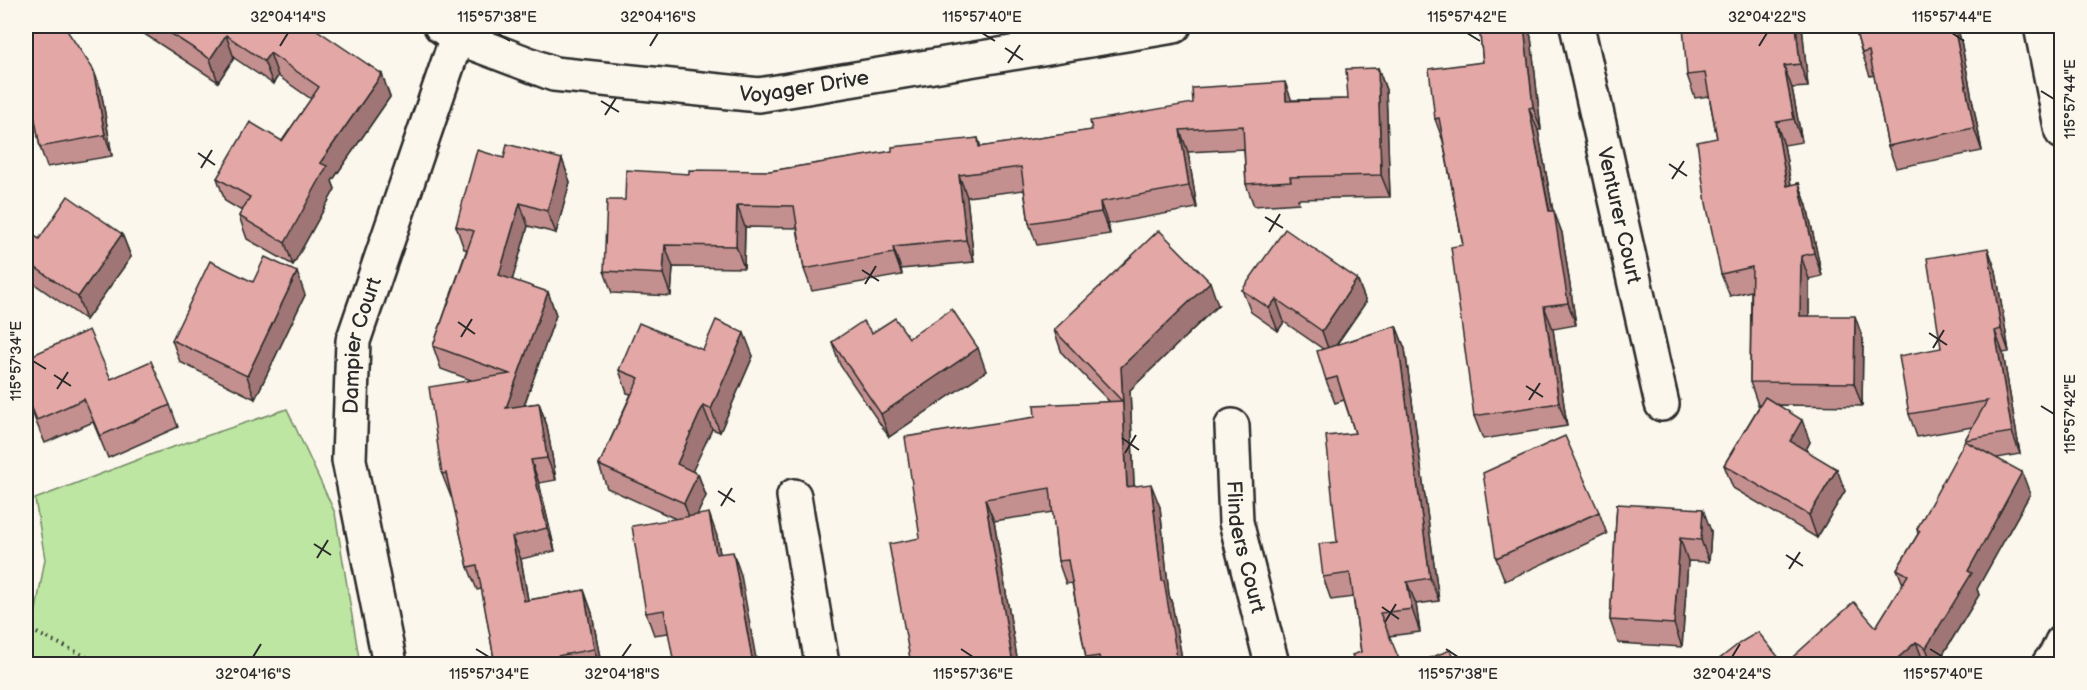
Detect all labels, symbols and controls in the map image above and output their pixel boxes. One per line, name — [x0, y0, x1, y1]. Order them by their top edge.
text: 32°04'14"S — [250, 8, 326, 27]
text: 115°57'38"E — [457, 8, 537, 27]
text: 32°04'16"S — [620, 8, 696, 27]
text: 115°57'40"E — [942, 8, 1022, 27]
text: 115°57'42"E — [1427, 8, 1507, 27]
text: 32°04'22"S — [1728, 8, 1806, 27]
text: 115°57'44"E — [1912, 8, 1992, 27]
text: 115°57'44"E — [2061, 59, 2080, 139]
street label: Voyager Drive — [738, 65, 871, 108]
street label: Venturer Court — [1592, 145, 1647, 287]
street label: Dampier Court — [339, 273, 387, 414]
text: 115°57'34"E — [7, 321, 26, 401]
text: 115°57'42"E — [2061, 374, 2080, 454]
street label: Flinders Court — [1221, 480, 1271, 616]
text: 32°04'16"S — [215, 665, 291, 684]
text: 115°57'34"E — [449, 665, 529, 684]
text: 32°04'18"S — [584, 665, 660, 684]
text: 115°57'36"E — [933, 665, 1013, 684]
text: 115°57'38"E — [1418, 665, 1498, 684]
text: 32°04'24"S — [1693, 665, 1771, 684]
text: 115°57'40"E — [1903, 665, 1983, 684]

